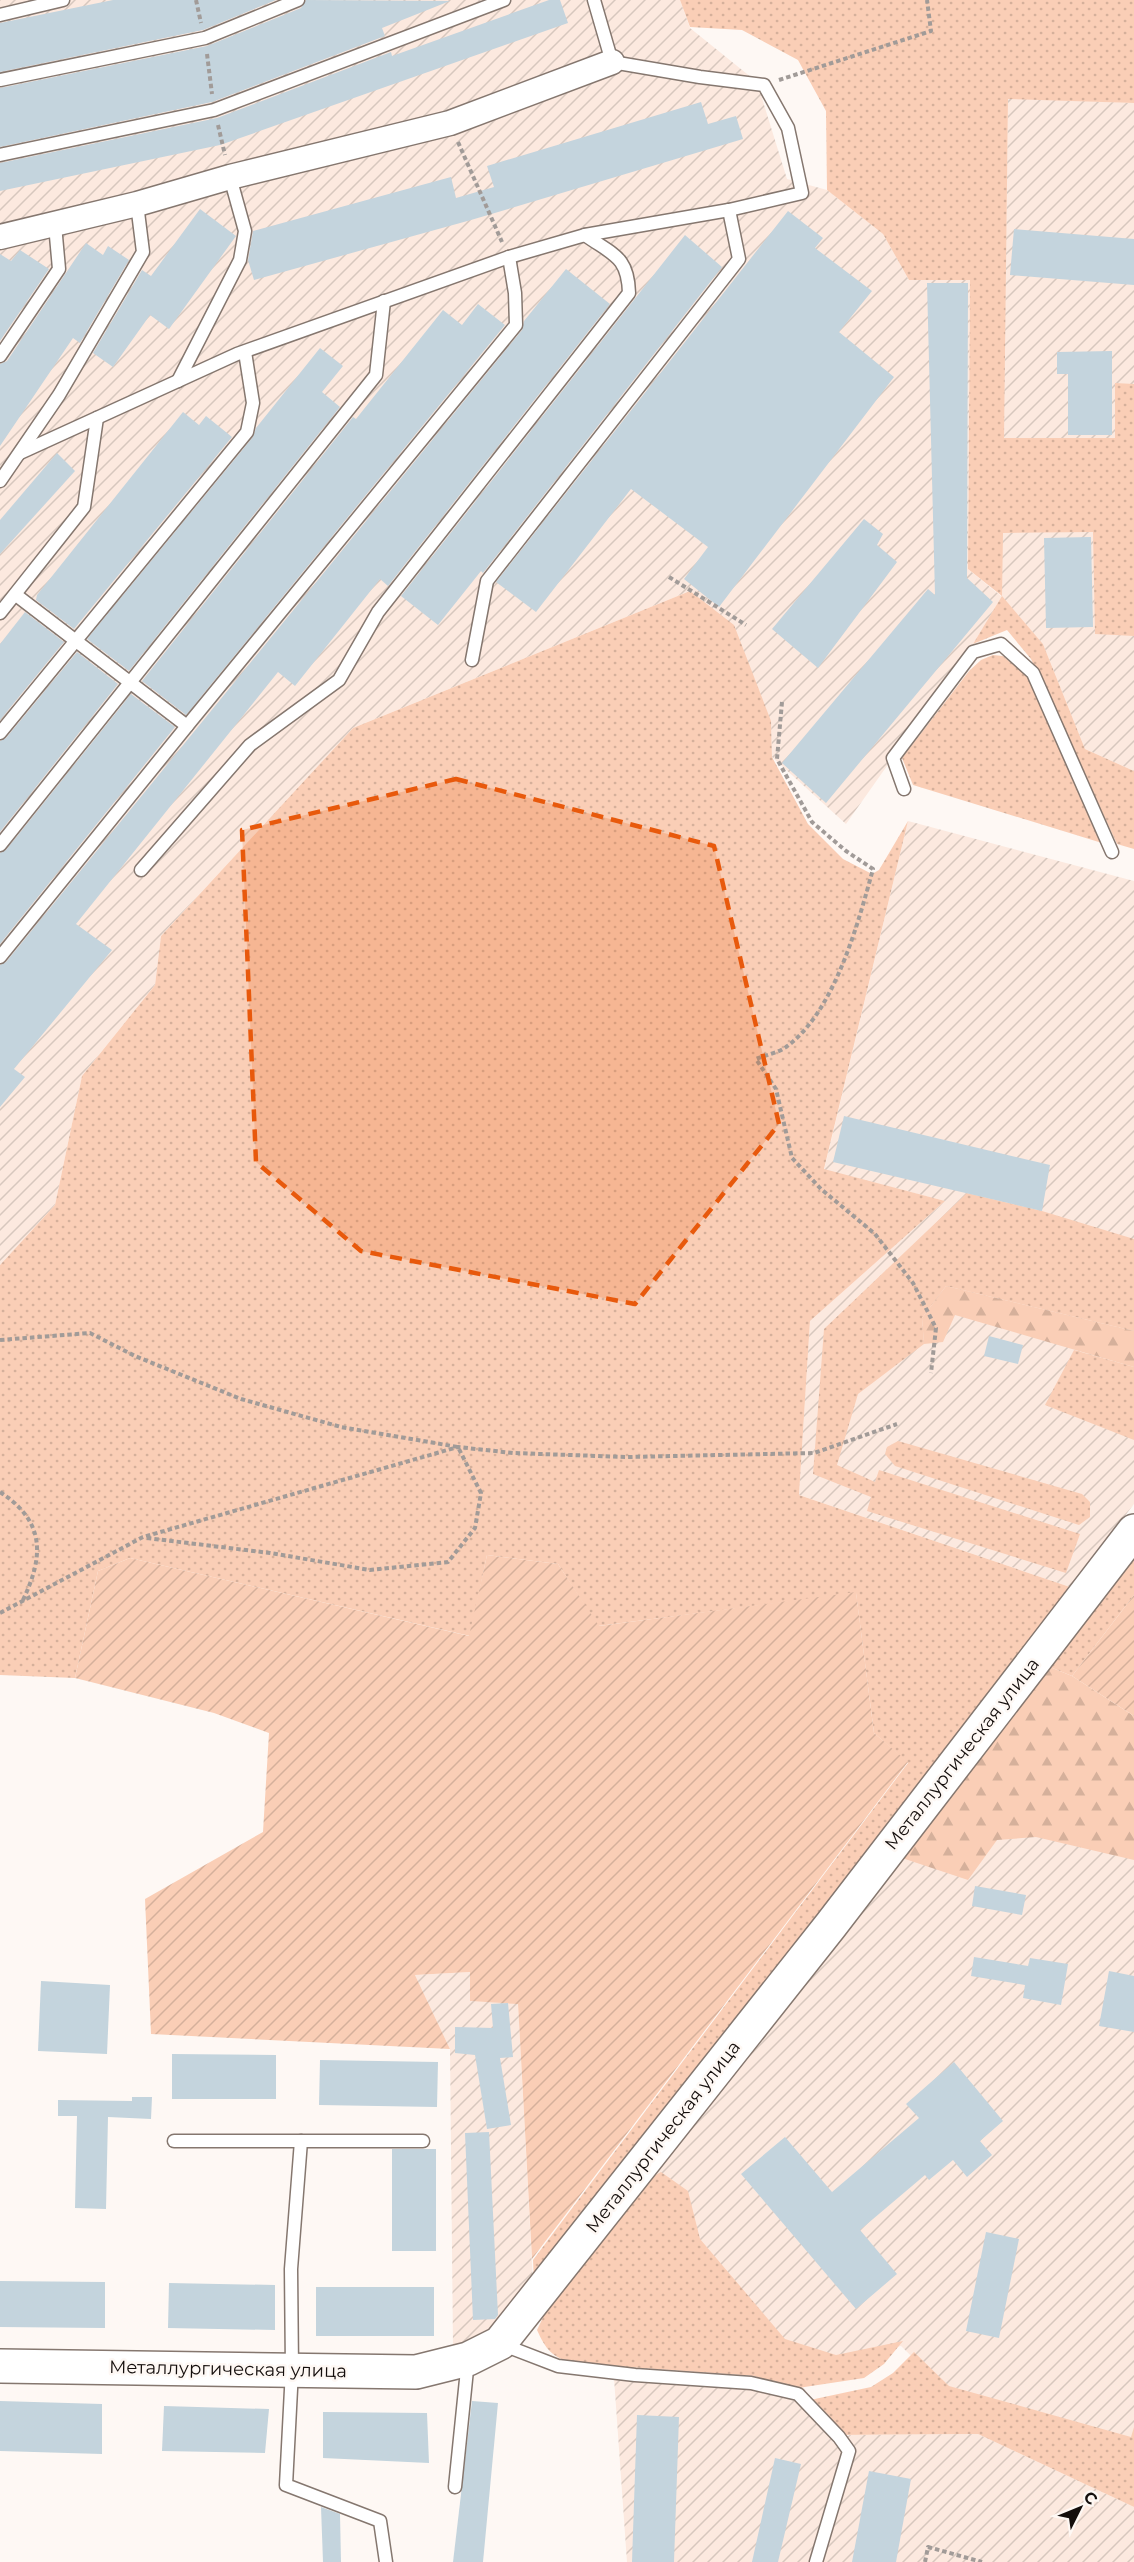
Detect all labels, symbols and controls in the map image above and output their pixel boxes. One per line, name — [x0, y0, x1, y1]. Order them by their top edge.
street label: Металлургическая улица — [880, 1654, 1044, 1854]
street label: Металлургическая улица — [581, 2037, 745, 2237]
street label: Металлургическая улица — [109, 2356, 347, 2382]
north arrow — [1050, 2478, 1110, 2538]
text: С — [1080, 2487, 1102, 2509]

